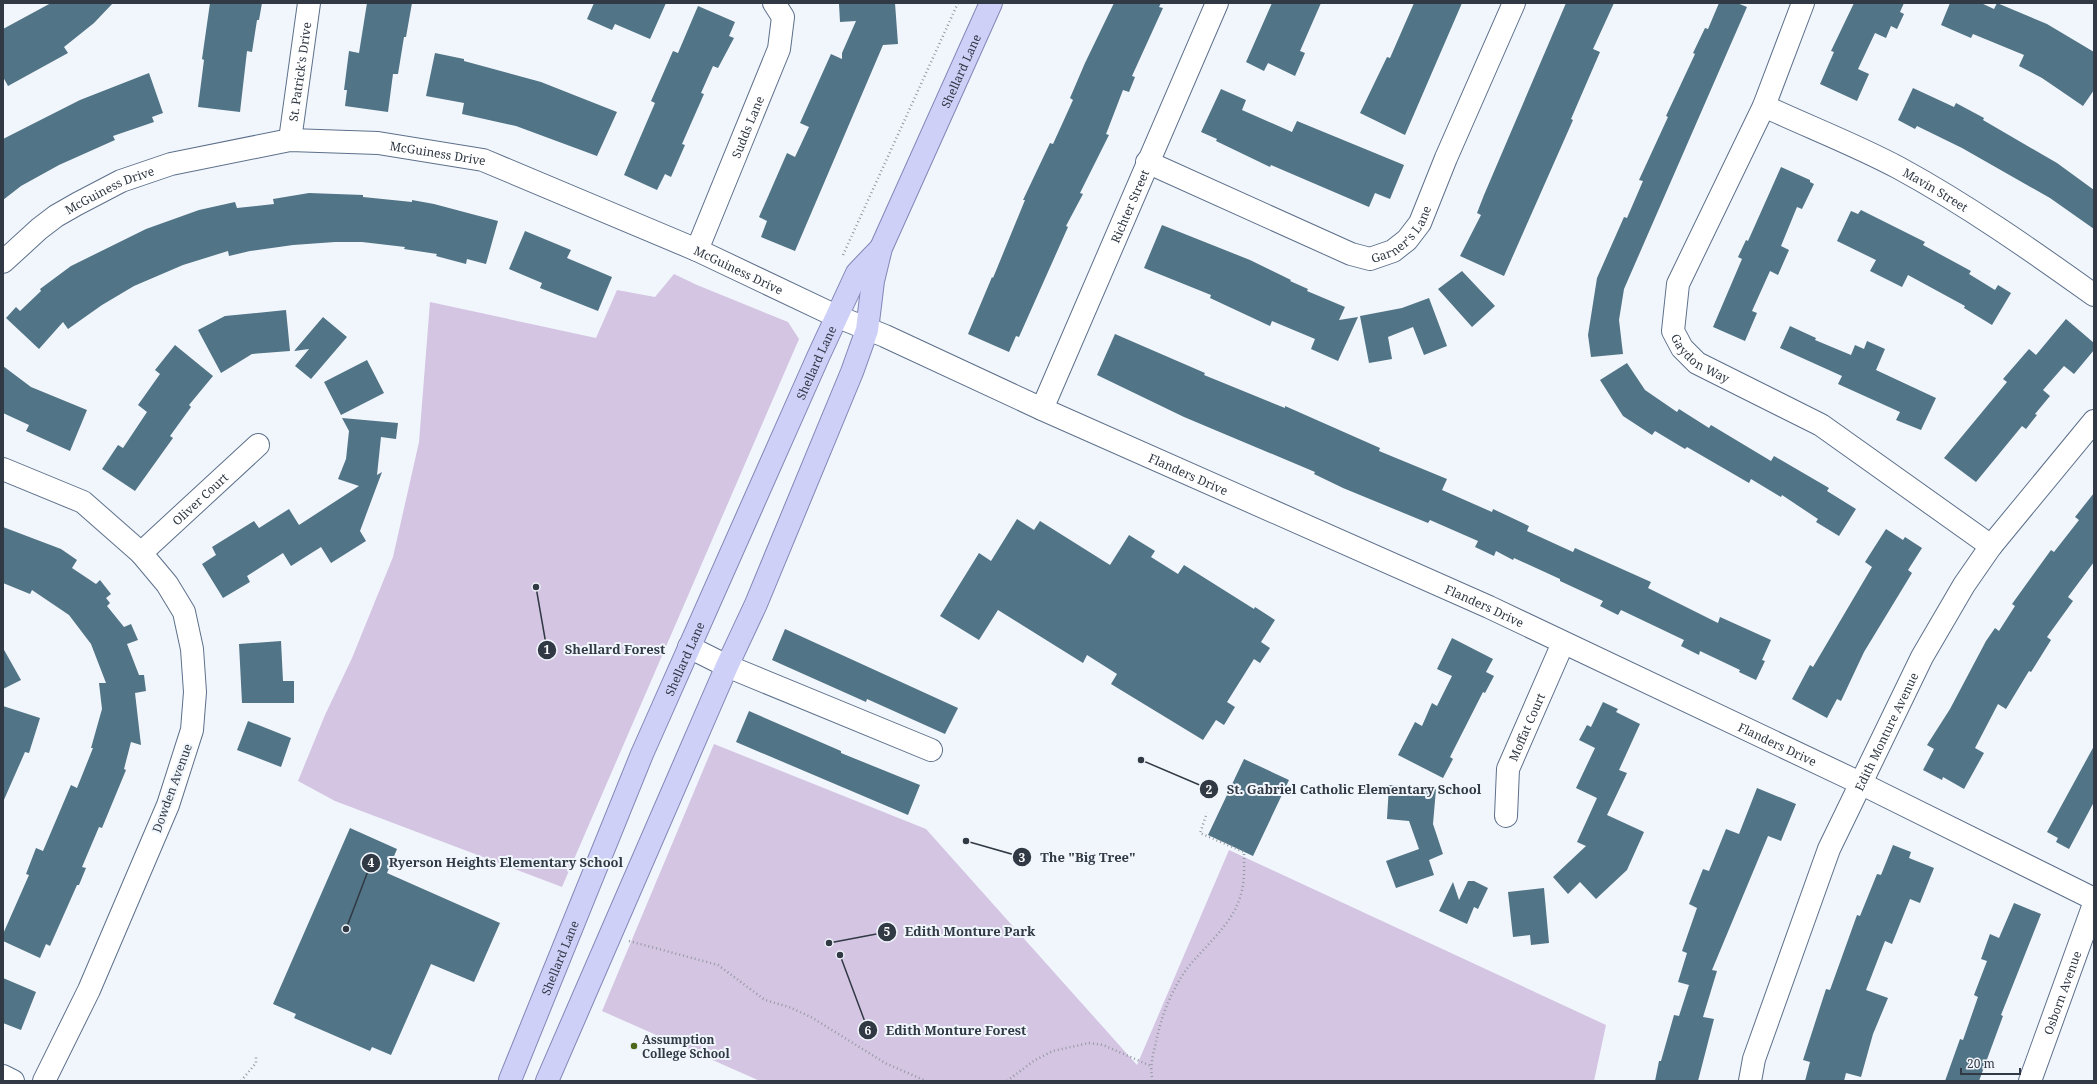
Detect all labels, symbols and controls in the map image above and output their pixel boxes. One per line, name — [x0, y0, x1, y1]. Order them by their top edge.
street label: St. Patrick's Drive — [284, 21, 315, 123]
street label: Shellard Lane — [937, 31, 985, 111]
street label: Sudds Lane — [727, 93, 768, 161]
street label: McGuiness Drive — [389, 137, 487, 169]
street label: McGuiness Drive — [62, 162, 156, 218]
street label: Mavin Street — [1900, 163, 1972, 215]
street label: Richter Street — [1106, 167, 1153, 245]
street label: Garner's Lane — [1368, 203, 1435, 267]
street label: McGuiness Drive — [691, 241, 786, 298]
street label: Shellard Lane — [792, 323, 840, 402]
street label: Gaydon Way — [1667, 330, 1733, 387]
street label: Flanders Drive — [1146, 449, 1231, 499]
street label: Oliver Court — [168, 469, 231, 529]
street label: Flanders Drive — [1442, 580, 1527, 631]
street label: Shellard Lane — [660, 619, 708, 698]
callout: Shellard Forest — [537, 637, 674, 662]
text: Shellard Forest — [565, 640, 665, 658]
text: 1 — [544, 641, 551, 658]
street label: Edith Monture Avenue — [1850, 669, 1922, 793]
street label: Moffat Court — [1504, 690, 1549, 764]
street label: Flanders Drive — [1735, 718, 1820, 770]
street label: Dowden Avenue — [148, 741, 196, 835]
callout: St. Gabriel Catholic Elementary School — [1199, 777, 1490, 802]
text: St. Gabriel Catholic Elementary School — [1227, 780, 1482, 798]
text: 2 — [1206, 781, 1213, 798]
callout: The "Big Tree" — [1012, 845, 1144, 870]
text: The "Big Tree" — [1040, 848, 1136, 866]
text: 3 — [1019, 849, 1026, 866]
callout: Ryerson Heights Elementary School — [361, 850, 632, 875]
text: Ryerson Heights Elementary School — [389, 853, 624, 871]
text: 4 — [368, 854, 375, 871]
street label: Shellard Lane — [537, 918, 582, 998]
callout: Edith Monture Park — [877, 919, 1043, 944]
text: Edith Monture Park — [905, 922, 1036, 940]
text: 5 — [884, 923, 891, 940]
street label: Osborn Avenue — [2039, 948, 2085, 1037]
callout: Edith Monture Forest — [858, 1018, 1035, 1043]
text: Edith Monture Forest — [886, 1021, 1026, 1039]
text: 6 — [865, 1022, 872, 1039]
place label: Assumption College School — [642, 1031, 730, 1062]
marker: Assumption College School — [629, 1041, 639, 1051]
scale bar — [1961, 1050, 2020, 1076]
text: 20 m — [1967, 1055, 1995, 1072]

